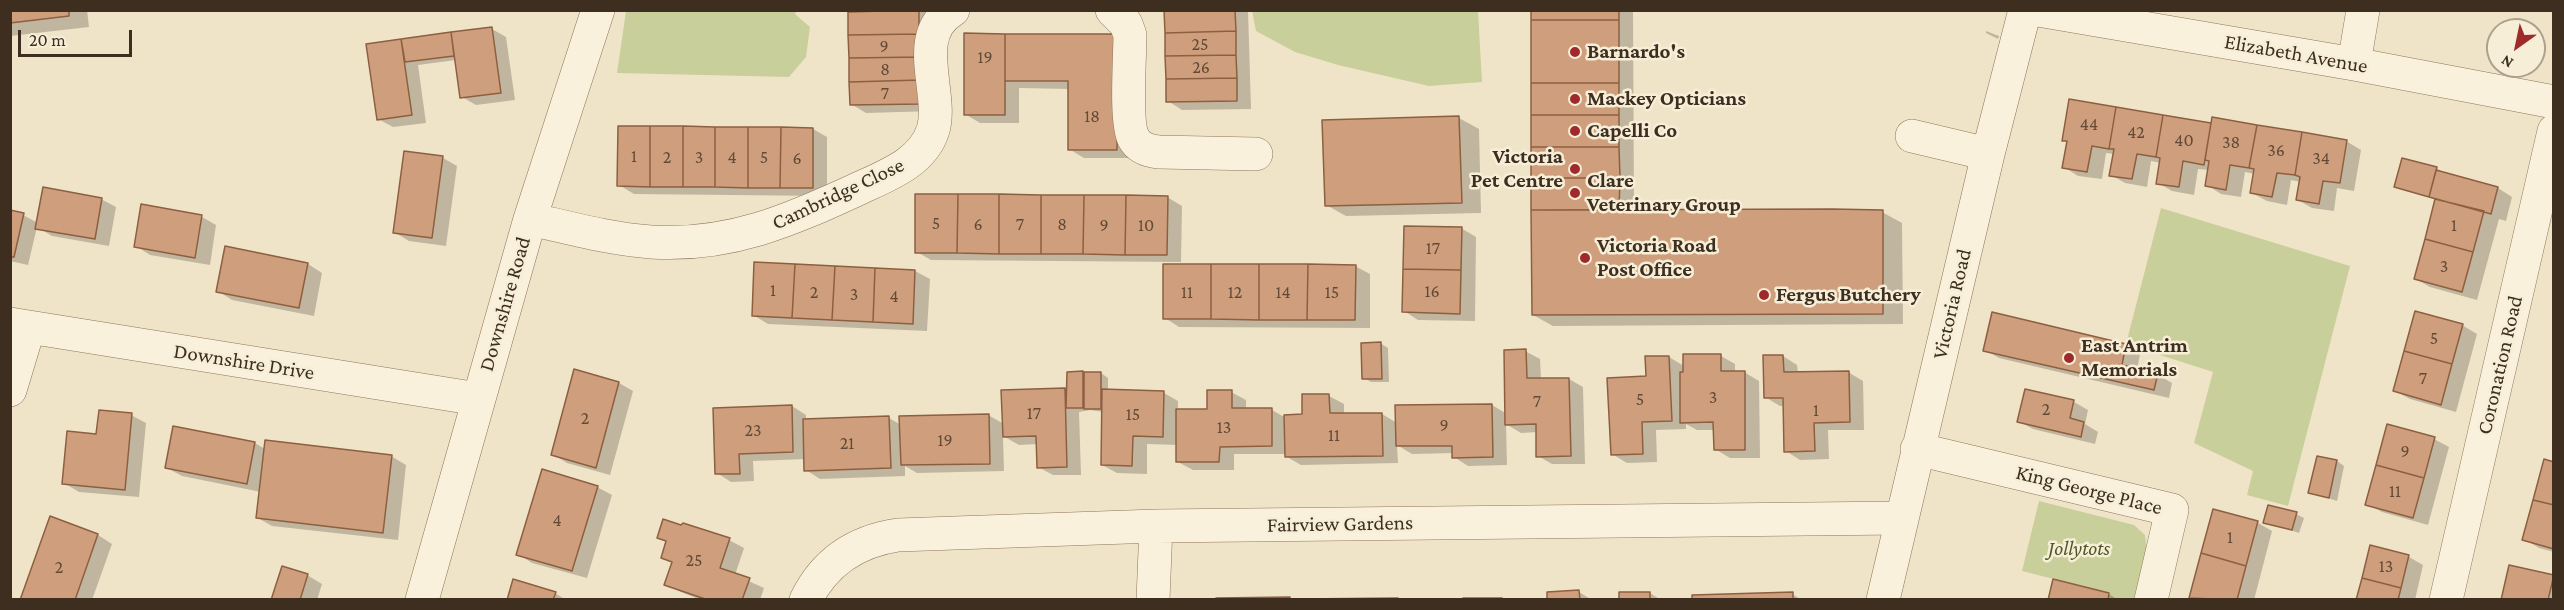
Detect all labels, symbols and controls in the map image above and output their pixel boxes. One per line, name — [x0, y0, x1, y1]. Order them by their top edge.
scale bar — [21, 18, 135, 56]
north arrow — [2486, 18, 2546, 78]
street label: Elizabeth Avenue — [2222, 29, 2370, 79]
text: 20 m — [29, 30, 66, 50]
house number: 25 — [1191, 33, 1209, 55]
house number: 9 — [879, 35, 889, 57]
place label: Barnardo's — [1587, 39, 1685, 65]
marker: Barnardo's — [1568, 45, 1582, 59]
house number: 19 — [977, 46, 993, 68]
text: N — [2498, 52, 2516, 72]
house number: 26 — [1192, 56, 1210, 78]
house number: 8 — [880, 58, 890, 80]
house number: 7 — [881, 82, 889, 104]
place label: Mackey Opticians — [1587, 86, 1746, 112]
marker: Mackey Opticians — [1568, 92, 1582, 106]
house number: 18 — [1084, 105, 1100, 127]
house number: 44 — [2080, 113, 2098, 135]
place label: Capelli Co — [1587, 118, 1677, 144]
house number: 42 — [2127, 121, 2145, 143]
marker: Capelli Co — [1568, 124, 1582, 138]
house number: 40 — [2174, 129, 2194, 151]
house number: 38 — [2222, 131, 2240, 153]
house number: 36 — [2267, 139, 2285, 161]
place label: Victoria Pet Centre — [1471, 144, 1563, 194]
house number: 1 — [631, 145, 637, 167]
house number: 2 — [663, 146, 671, 168]
house number: 3 — [695, 146, 703, 168]
house number: 4 — [727, 146, 737, 168]
house number: 5 — [760, 146, 768, 168]
house number: 6 — [792, 147, 802, 169]
house number: 34 — [2312, 147, 2330, 169]
street label: Cambridge Close — [768, 152, 908, 236]
marker: Victoria Pet Centre — [1568, 162, 1582, 176]
place label: Clare Veterinary Group — [1587, 168, 1741, 218]
marker: Clare Veterinary Group — [1568, 186, 1582, 200]
house number: 5 — [932, 212, 940, 234]
house number: 6 — [973, 213, 983, 235]
house number: 7 — [1016, 213, 1024, 235]
house number: 8 — [1057, 213, 1067, 235]
house number: 9 — [1099, 214, 1109, 236]
house number: 10 — [1138, 214, 1154, 236]
house number: 1 — [2451, 214, 2457, 236]
place label: Victoria Road Post Office — [1597, 233, 1717, 283]
street label: Downshire Road — [474, 234, 536, 374]
house number: 17 — [1426, 237, 1440, 259]
street label: Victoria Road — [1927, 246, 1977, 362]
marker: Victoria Road Post Office — [1578, 251, 1592, 265]
house number: 3 — [2440, 255, 2448, 277]
house number: 1 — [770, 279, 776, 301]
house number: 16 — [1424, 280, 1440, 302]
house number: 2 — [810, 281, 818, 303]
house number: 11 — [1181, 281, 1193, 303]
house number: 12 — [1228, 281, 1242, 303]
house number: 14 — [1275, 281, 1291, 303]
house number: 15 — [1325, 281, 1339, 303]
place label: Fergus Butchery — [1776, 282, 1921, 308]
house number: 3 — [850, 283, 858, 305]
house number: 4 — [889, 285, 899, 307]
marker: Fergus Butchery — [1757, 288, 1771, 302]
street label: Coronation Road — [2472, 293, 2528, 437]
house number: 5 — [2430, 327, 2438, 349]
place label: East Antrim Memorials — [2081, 333, 2188, 383]
street label: Downshire Drive — [172, 338, 316, 386]
marker: East Antrim Memorials — [2062, 351, 2076, 365]
house number: 7 — [2419, 367, 2427, 389]
house number: 3 — [1709, 386, 1717, 408]
house number: 5 — [1636, 388, 1644, 410]
house number: 7 — [1533, 390, 1541, 412]
house number: 2 — [2042, 398, 2050, 420]
house number: 1 — [1813, 399, 1819, 421]
house number: 17 — [1027, 402, 1041, 424]
house number: 15 — [1126, 403, 1140, 425]
house number: 2 — [581, 407, 589, 429]
house number: 9 — [1439, 414, 1449, 436]
house number: 13 — [1217, 416, 1231, 438]
house number: 23 — [744, 419, 762, 441]
house number: 11 — [1328, 424, 1340, 446]
house number: 19 — [937, 429, 953, 451]
house number: 21 — [840, 432, 854, 454]
house number: 9 — [2400, 440, 2410, 462]
street label: King George Place — [2013, 460, 2165, 520]
house number: 11 — [2389, 480, 2401, 502]
house number: 4 — [552, 509, 562, 531]
street label: Fairview Gardens — [1267, 510, 1413, 538]
house number: 1 — [2227, 526, 2233, 548]
park label: Jollytots — [2048, 536, 2110, 562]
house number: 25 — [685, 549, 703, 571]
house number: 13 — [2379, 555, 2393, 577]
house number: 2 — [55, 556, 63, 578]

